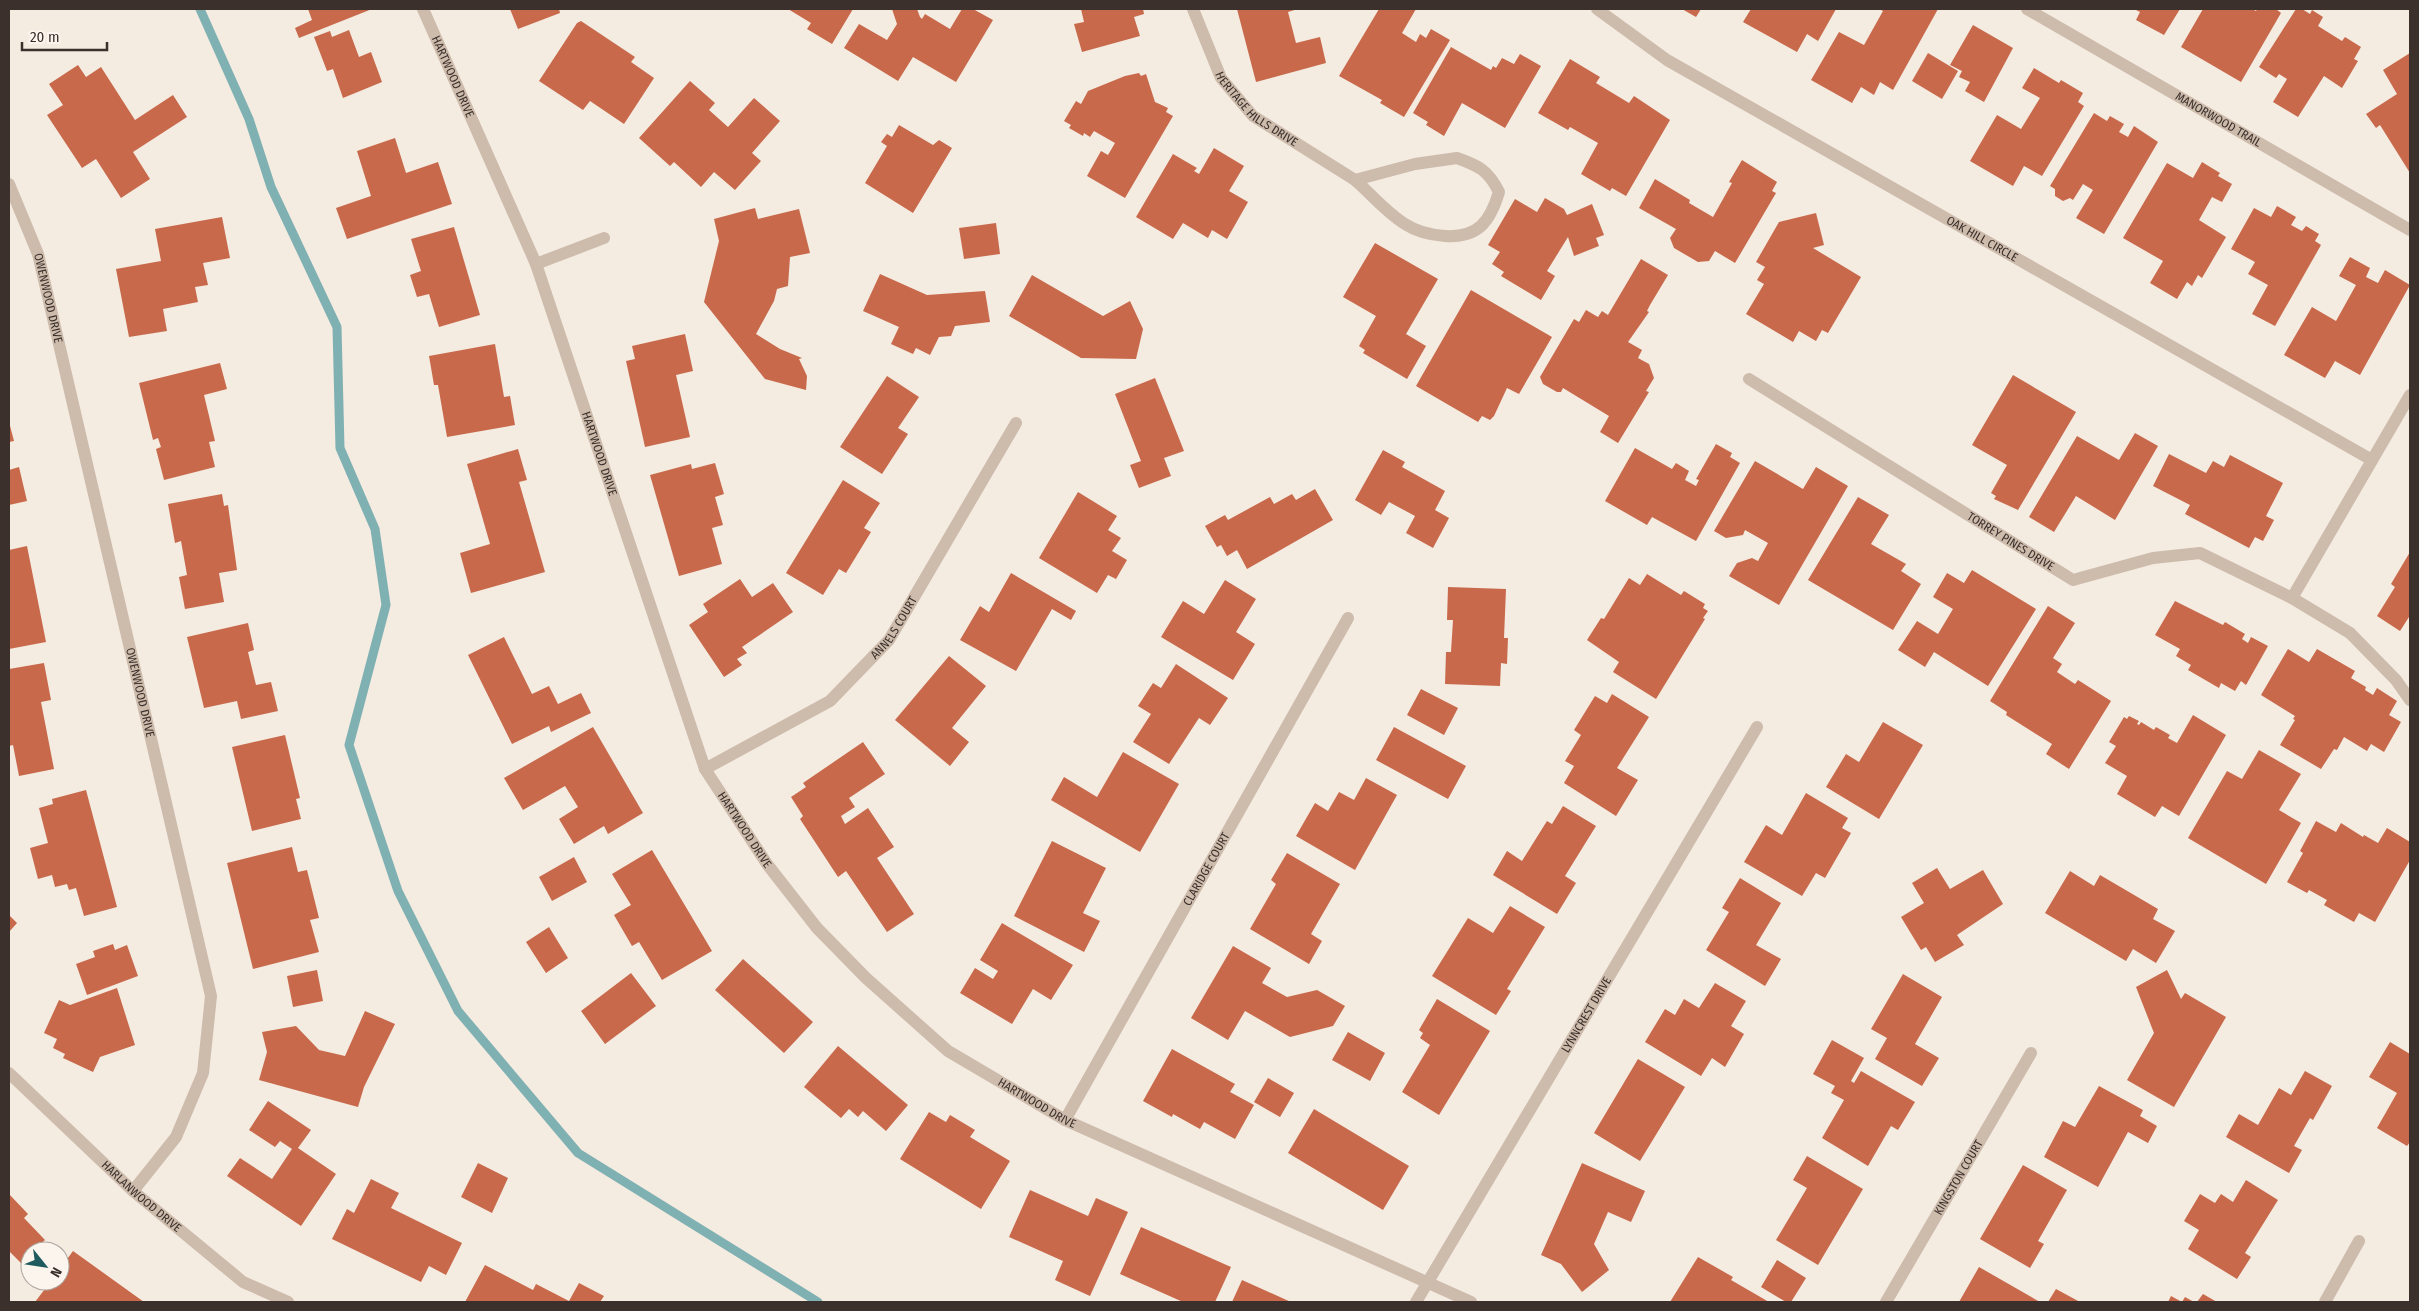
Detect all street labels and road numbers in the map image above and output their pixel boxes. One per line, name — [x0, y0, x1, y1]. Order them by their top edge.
street label: HARTWOOD DRIVE — [429, 34, 477, 120]
street label: HERITAGE HILLS DRIVE — [1212, 70, 1301, 149]
street label: MANORWOOD TRAIL — [2173, 89, 2265, 150]
street label: OAK HILL CIRCLE — [1944, 213, 2021, 265]
street label: OWENWOOD DRIVE — [31, 252, 66, 345]
street label: HARTWOOD DRIVE — [579, 410, 620, 498]
street label: TORREY PINES DRIVE — [1965, 509, 2057, 574]
street label: ANNELS COURT — [868, 594, 920, 662]
street label: OWENWOOD DRIVE — [123, 646, 158, 739]
street label: HARTWOOD DRIVE — [715, 789, 775, 871]
street label: CLARIDGE COURT — [1180, 830, 1233, 908]
street label: LYNNCREST DRIVE — [1559, 974, 1614, 1055]
street label: HARTWOOD DRIVE — [995, 1075, 1078, 1131]
street label: KINGSTON COURT — [1931, 1137, 1986, 1218]
street label: HARLANWOOD DRIVE — [99, 1158, 184, 1235]

